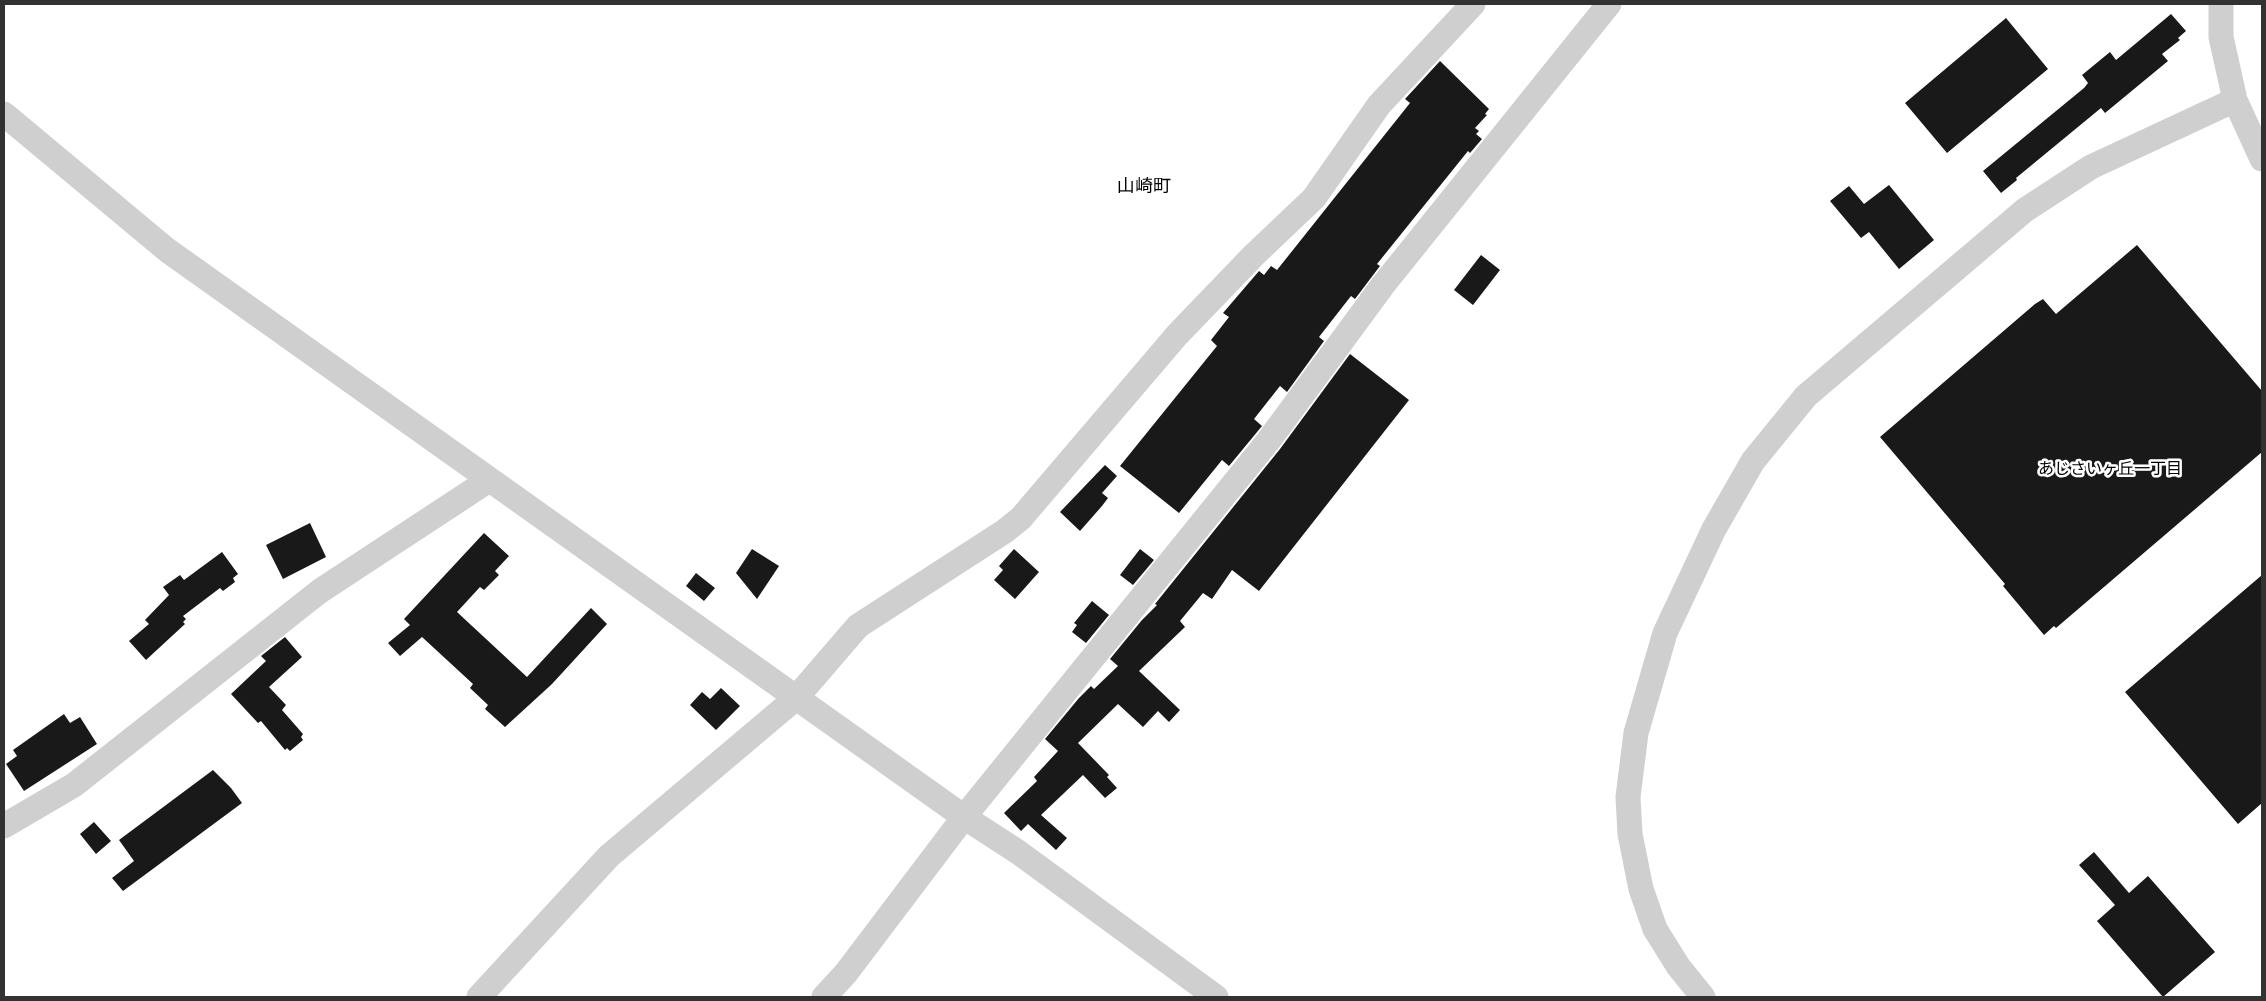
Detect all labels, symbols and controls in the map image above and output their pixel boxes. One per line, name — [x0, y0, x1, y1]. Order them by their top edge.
district label: 山崎町 — [1117, 176, 1171, 198]
district label: あじさいヶ丘一丁目 — [2038, 460, 2182, 480]

